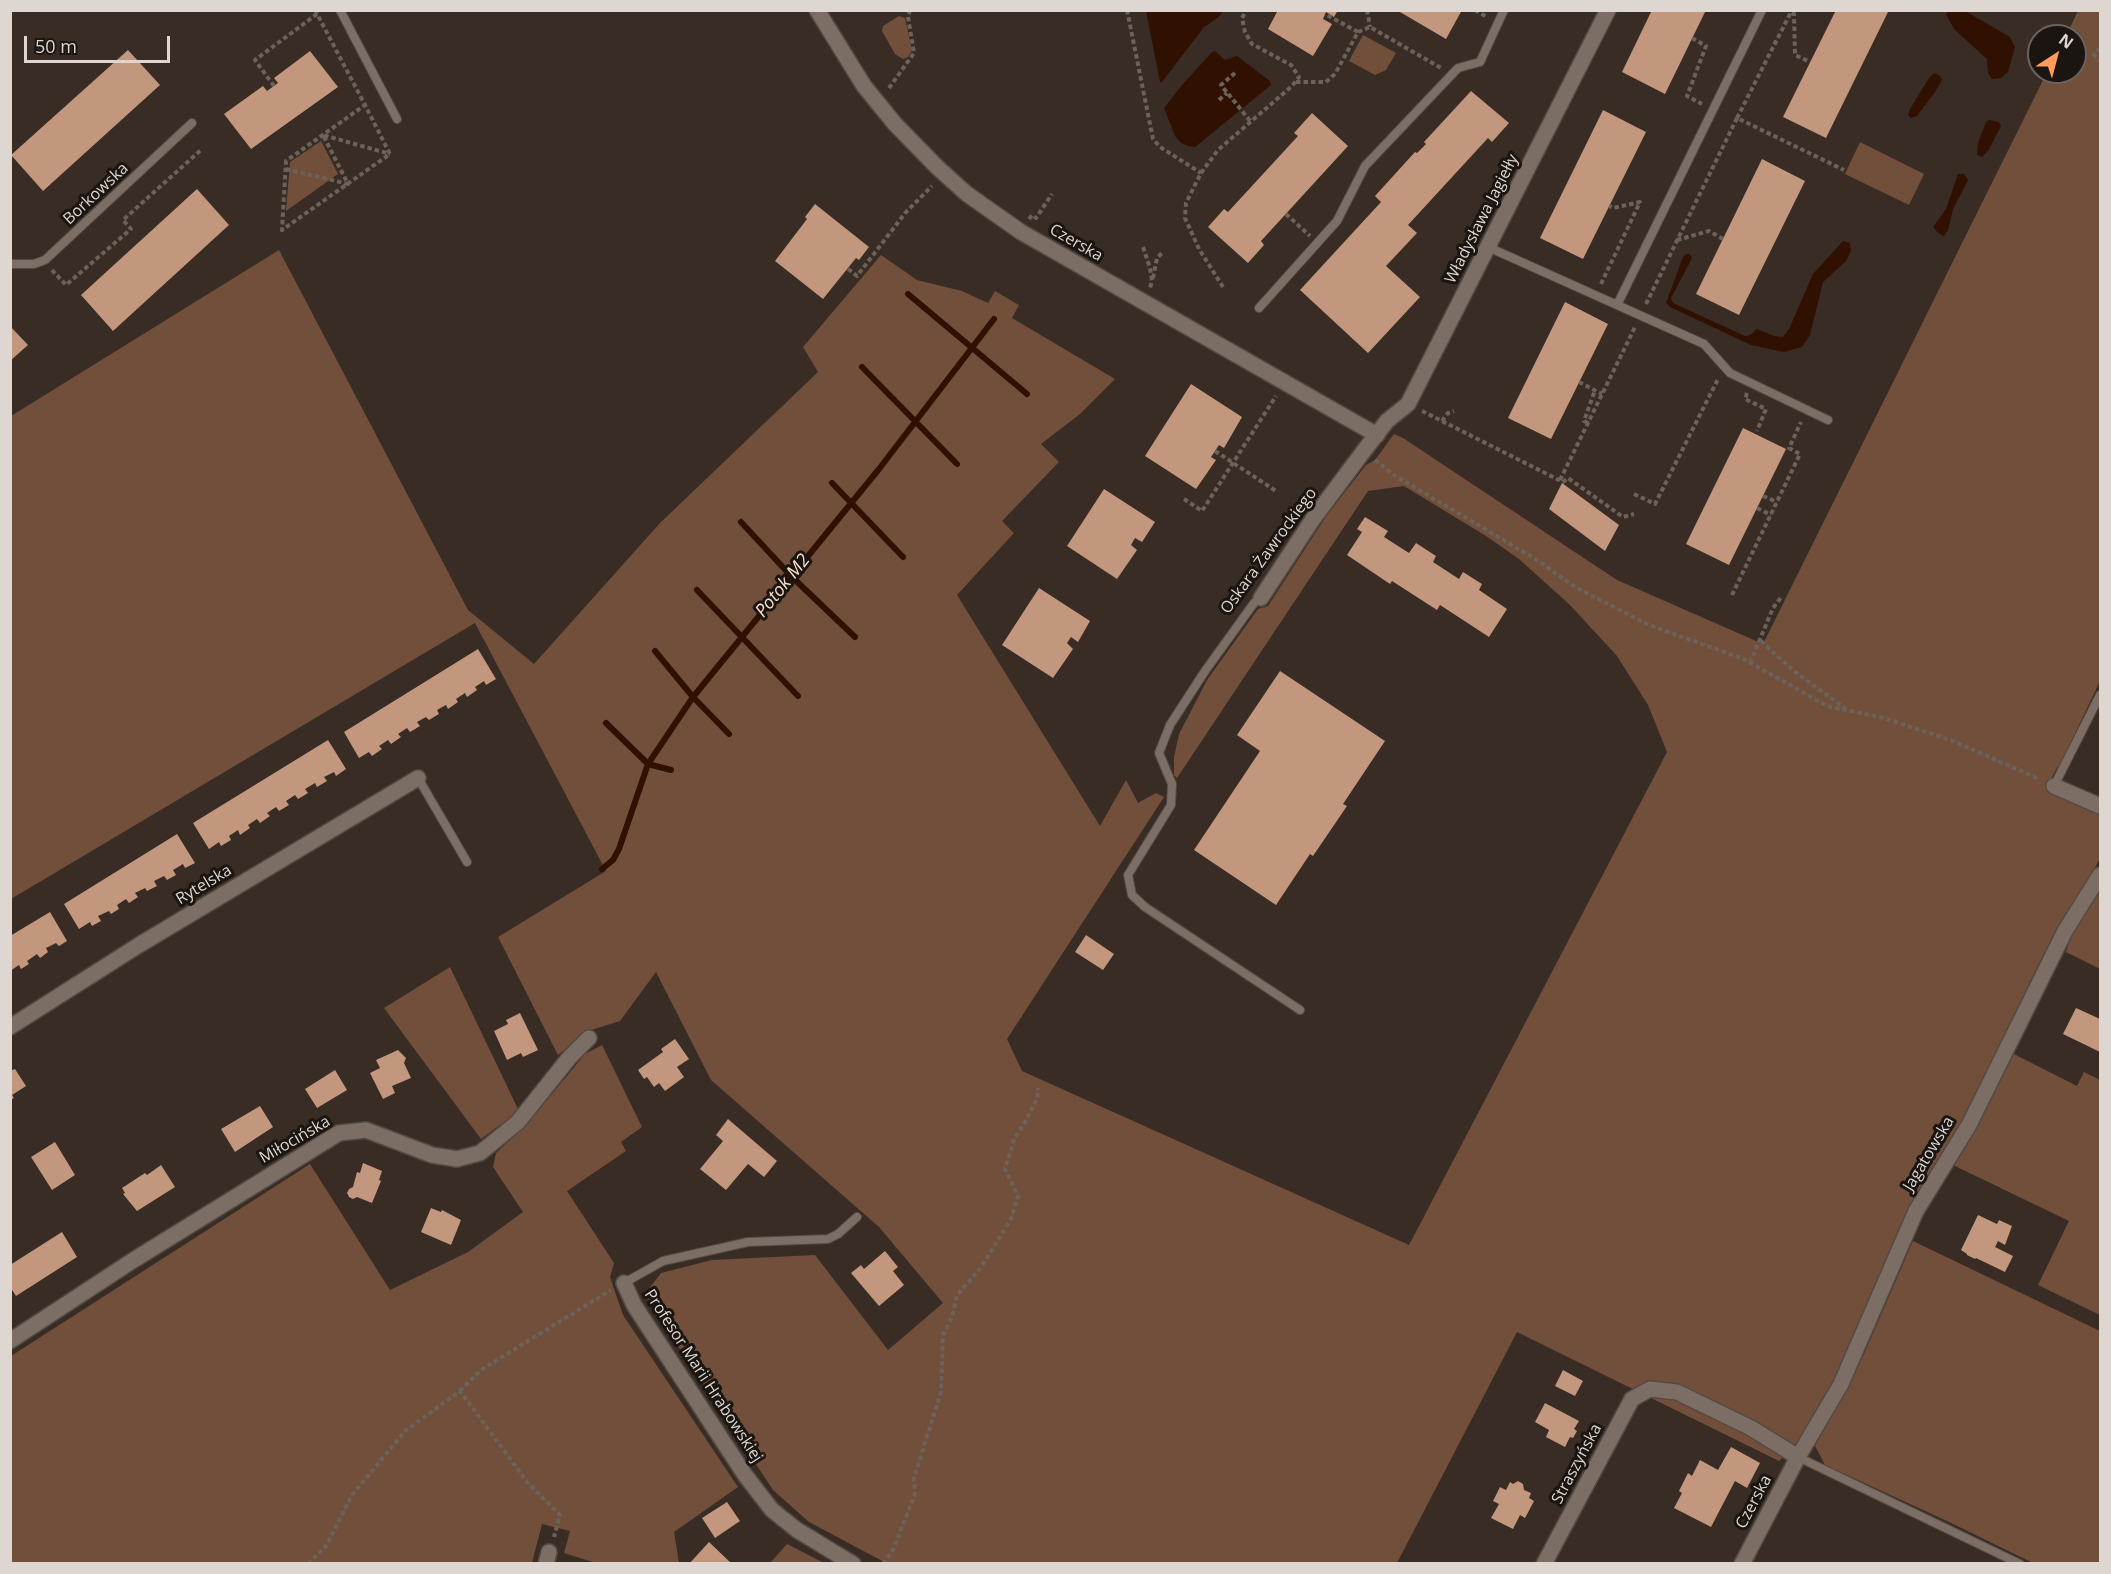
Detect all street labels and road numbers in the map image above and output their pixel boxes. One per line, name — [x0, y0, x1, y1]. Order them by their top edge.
street label: Władysława Jagiełły — [1441, 151, 1523, 287]
street label: Borkowska — [60, 159, 132, 229]
street label: Czerska — [1046, 220, 1106, 266]
street label: Oskara Żawrockiego — [1217, 484, 1321, 618]
street label: Rytelska — [173, 861, 235, 909]
street label: Miłocińska — [256, 1112, 334, 1168]
street label: Jagatowska — [1899, 1113, 1959, 1195]
street label: Profesor Marii Hrabowskiej — [640, 1286, 766, 1466]
street label: Straszyńska — [1548, 1421, 1606, 1507]
street label: Czerska — [1732, 1472, 1776, 1532]

